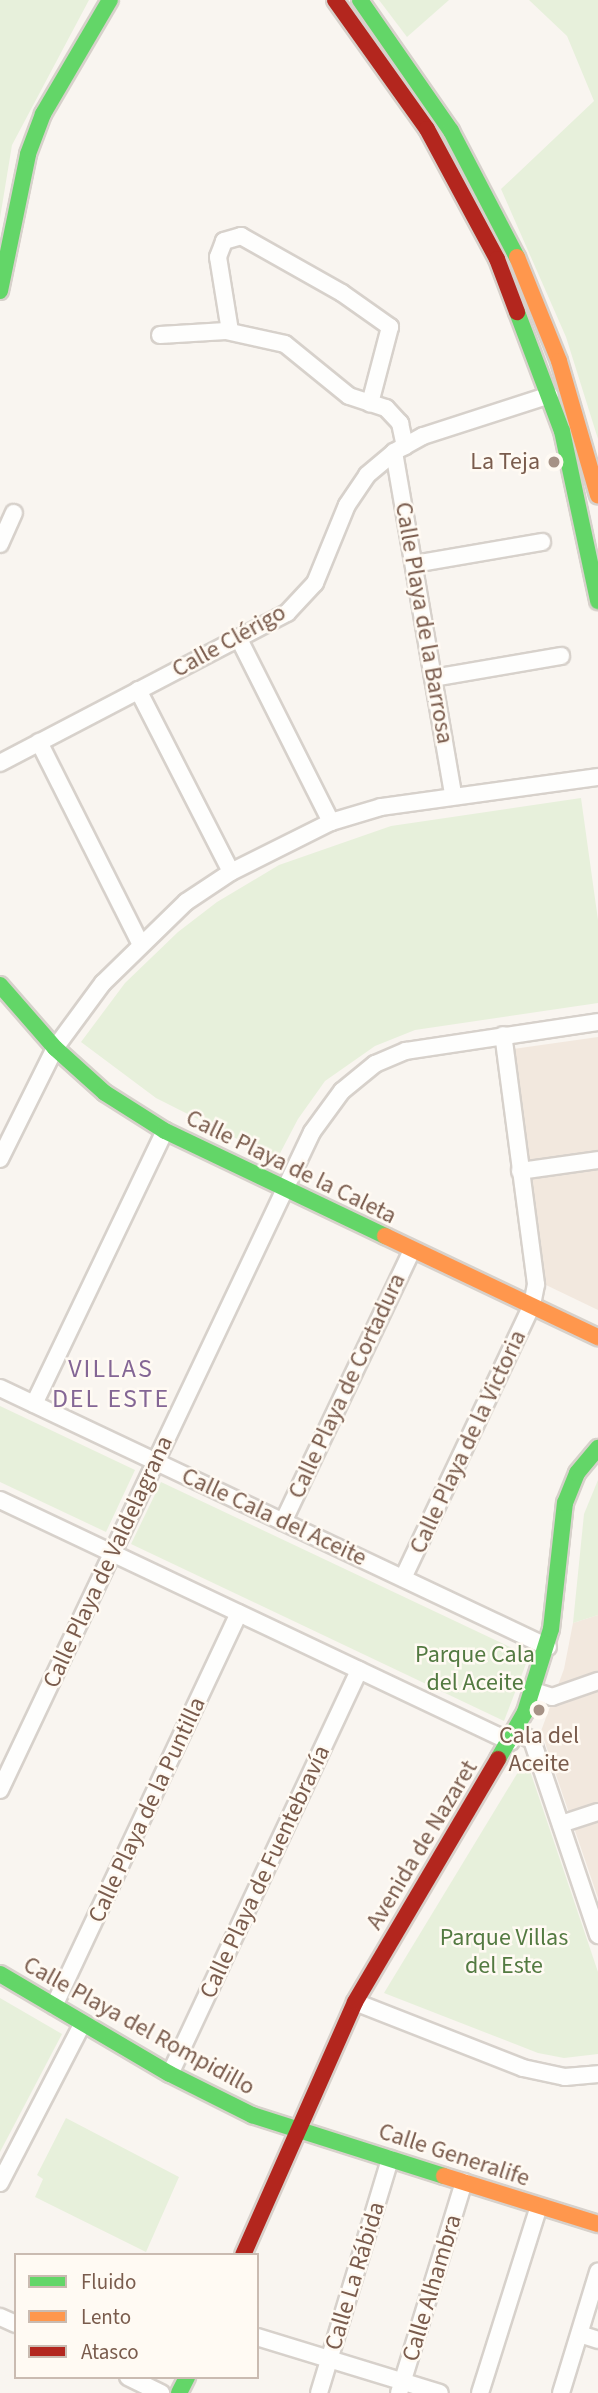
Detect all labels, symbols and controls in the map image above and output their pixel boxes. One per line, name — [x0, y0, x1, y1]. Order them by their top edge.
place label: La Teja — [470, 448, 540, 476]
marker: La Teja — [546, 454, 562, 470]
street label: Calle Playa de la Barrosa — [389, 500, 459, 746]
street label: Calle Clérigo — [167, 598, 291, 684]
street label: Calle Playa de la Caleta — [181, 1104, 401, 1230]
street label: Calle Playa de Cortadura — [282, 1269, 412, 1503]
street label: Calle Playa de la Victoria — [404, 1326, 532, 1558]
district label: VILLAS DEL ESTE — [53, 1353, 169, 1414]
street label: Calle Playa de Valdelagrana — [37, 1431, 179, 1693]
street label: Calle Cala del Aceite — [177, 1462, 371, 1572]
park label: Parque Cala del Aceite — [415, 1641, 535, 1697]
street label: Calle Playa de la Puntilla — [82, 1693, 212, 1927]
marker: Cala del Aceite — [531, 1702, 547, 1718]
place label: Cala del Aceite — [499, 1722, 579, 1778]
street label: Calle Playa de Fuentebravía — [194, 1741, 336, 2003]
street label: Avenida de Nazaret — [360, 1755, 484, 1935]
park label: Parque Villas del Este — [440, 1924, 568, 1980]
street label: Calle Playa del Rompidillo — [18, 1950, 260, 2102]
street label: Calle Generalife — [375, 2117, 533, 2193]
street label: Calle La Rábida — [319, 2198, 391, 2354]
street label: Calle Alhambra — [396, 2211, 468, 2365]
legend — [14, 2253, 259, 2379]
text: Fluido — [81, 2267, 136, 2297]
text: Lento — [81, 2302, 131, 2332]
text: Atasco — [81, 2337, 139, 2367]

